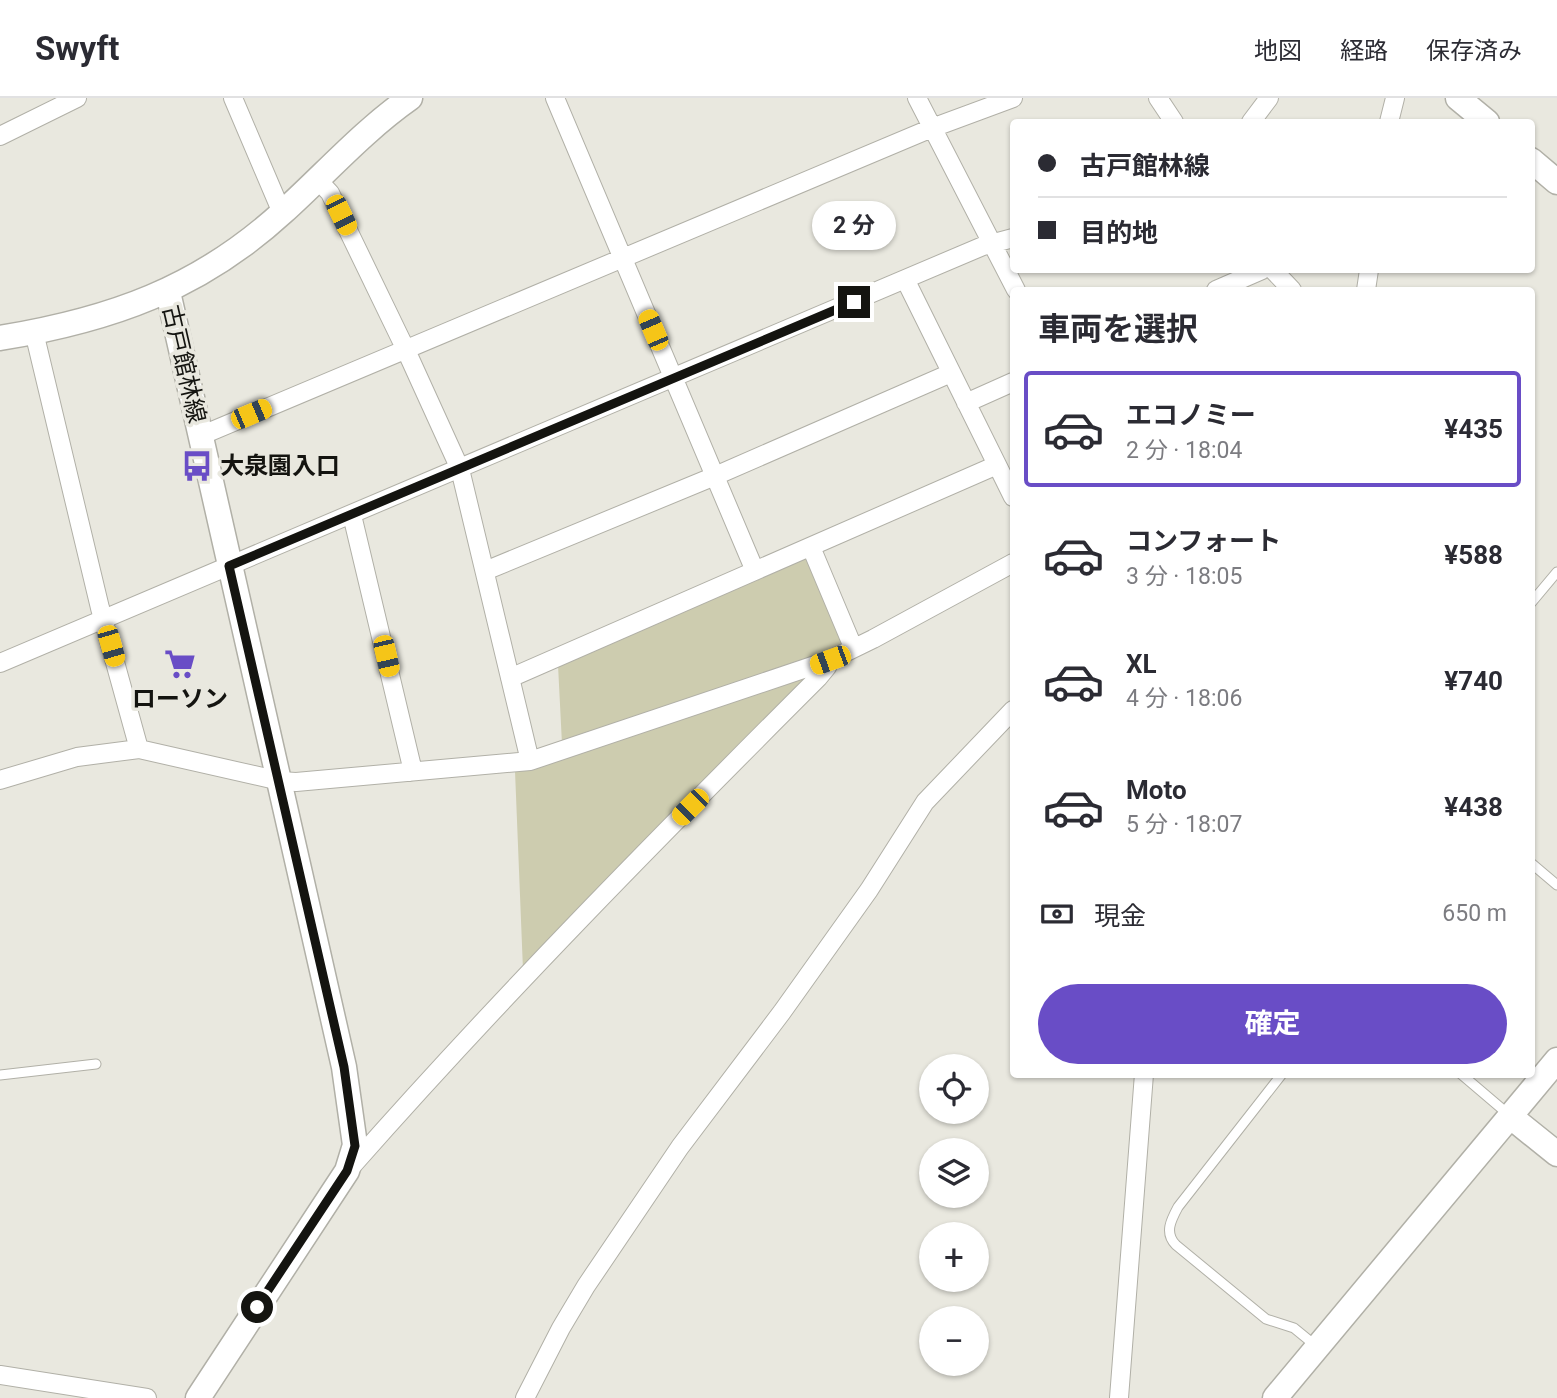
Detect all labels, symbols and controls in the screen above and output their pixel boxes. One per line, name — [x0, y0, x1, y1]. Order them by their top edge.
text: Swyft — [35, 29, 119, 68]
text: 地図 — [1254, 37, 1302, 65]
text: 経路 — [1340, 37, 1388, 65]
text: 保存済み — [1426, 37, 1522, 65]
text: 古戸館林線 — [1080, 151, 1210, 181]
car — [323, 192, 360, 238]
callout: 2 分 — [812, 200, 896, 250]
text: 2 分 — [833, 212, 875, 239]
text: 目的地 — [1080, 218, 1158, 248]
route end — [838, 286, 870, 318]
street label: 古戸館林線 — [157, 302, 211, 426]
car — [636, 307, 671, 353]
text: 車両を選択 — [1038, 310, 1198, 348]
car — [228, 396, 275, 432]
icon: car — [1042, 398, 1105, 461]
text: エコノミー — [1126, 400, 1256, 430]
text: ¥435 — [1444, 414, 1503, 444]
text: 2 分 · 18:04 — [1126, 437, 1242, 464]
bus stop icon: 大泉園入口 — [180, 449, 214, 483]
place label: 大泉園入口 — [220, 452, 340, 480]
icon: car — [1042, 524, 1105, 587]
text: コンフォート — [1126, 526, 1281, 556]
text: ¥588 — [1444, 540, 1503, 570]
text: 3 分 · 18:05 — [1126, 563, 1242, 590]
car — [96, 623, 127, 669]
car — [372, 633, 401, 679]
car — [807, 643, 854, 677]
supermarket icon: ローソン — [163, 647, 197, 681]
text: XL — [1126, 649, 1157, 679]
icon: car — [1042, 650, 1105, 713]
text: ¥740 — [1444, 666, 1503, 696]
place label: ローソン — [132, 685, 228, 713]
text: 4 分 · 18:06 — [1126, 685, 1242, 712]
text: Moto — [1126, 775, 1187, 805]
icon: car — [1042, 776, 1105, 839]
car — [668, 785, 713, 829]
text: ¥438 — [1444, 792, 1503, 822]
text: 5 分 · 18:07 — [1126, 811, 1242, 838]
icon: cash — [1038, 895, 1076, 933]
text: 650 m — [1442, 900, 1507, 927]
text: 現金 — [1094, 901, 1146, 931]
button: 確定 — [1038, 984, 1507, 1064]
map controls — [919, 1054, 989, 1376]
button: locate — [919, 1054, 989, 1124]
button: layers — [919, 1138, 989, 1208]
button: + — [919, 1222, 989, 1292]
route start — [241, 1291, 273, 1323]
button: − — [919, 1306, 989, 1376]

